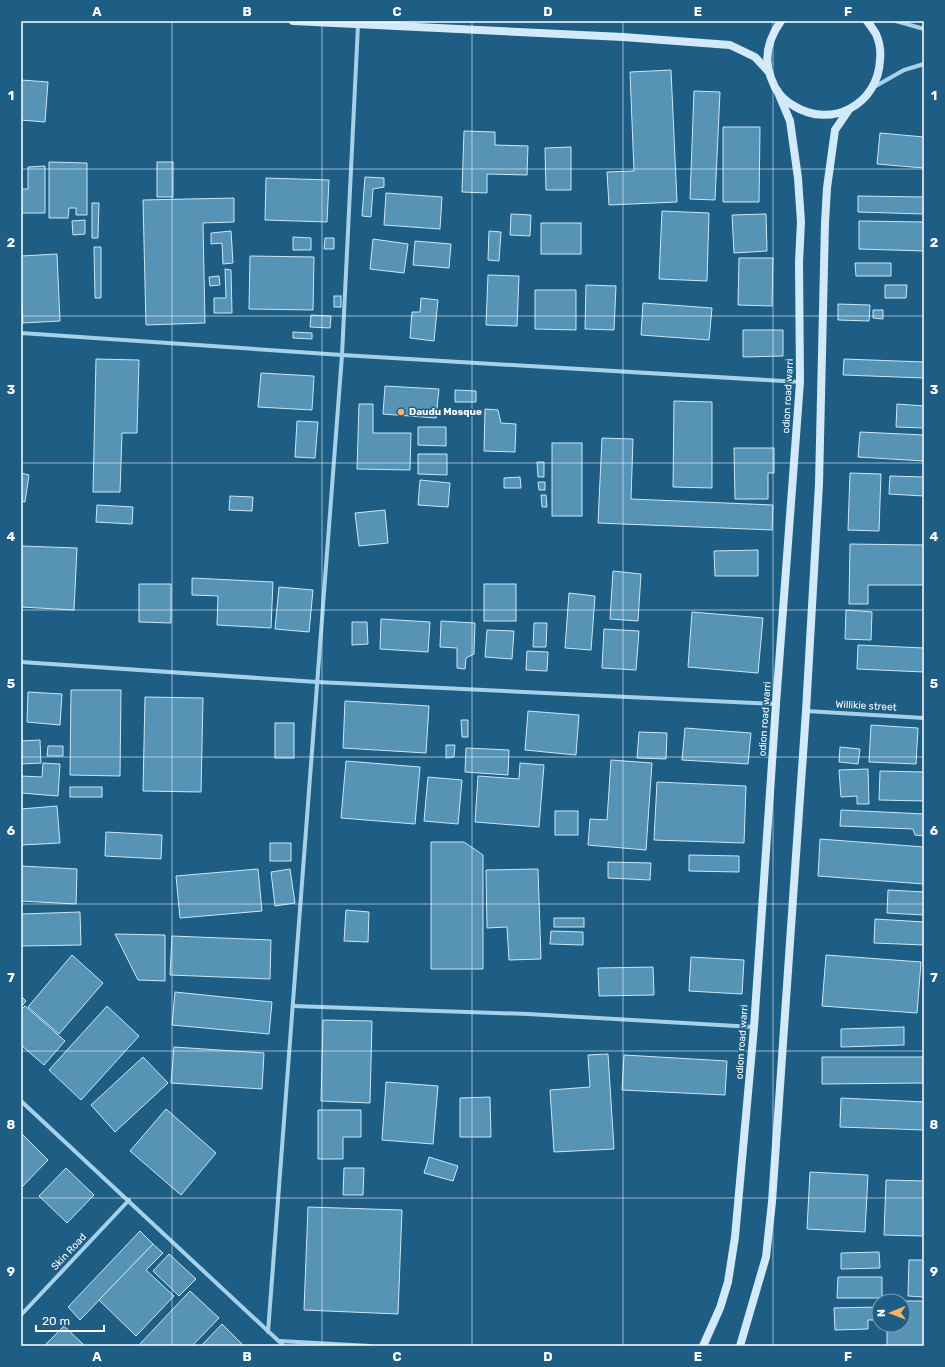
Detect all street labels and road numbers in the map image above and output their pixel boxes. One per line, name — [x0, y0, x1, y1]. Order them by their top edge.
street label: odion road warri — [780, 358, 796, 434]
street label: odion road warri — [756, 681, 774, 757]
street label: Willikie street — [835, 698, 897, 714]
street label: odion road warri — [733, 1004, 751, 1080]
street label: Skin Road — [49, 1231, 89, 1273]

